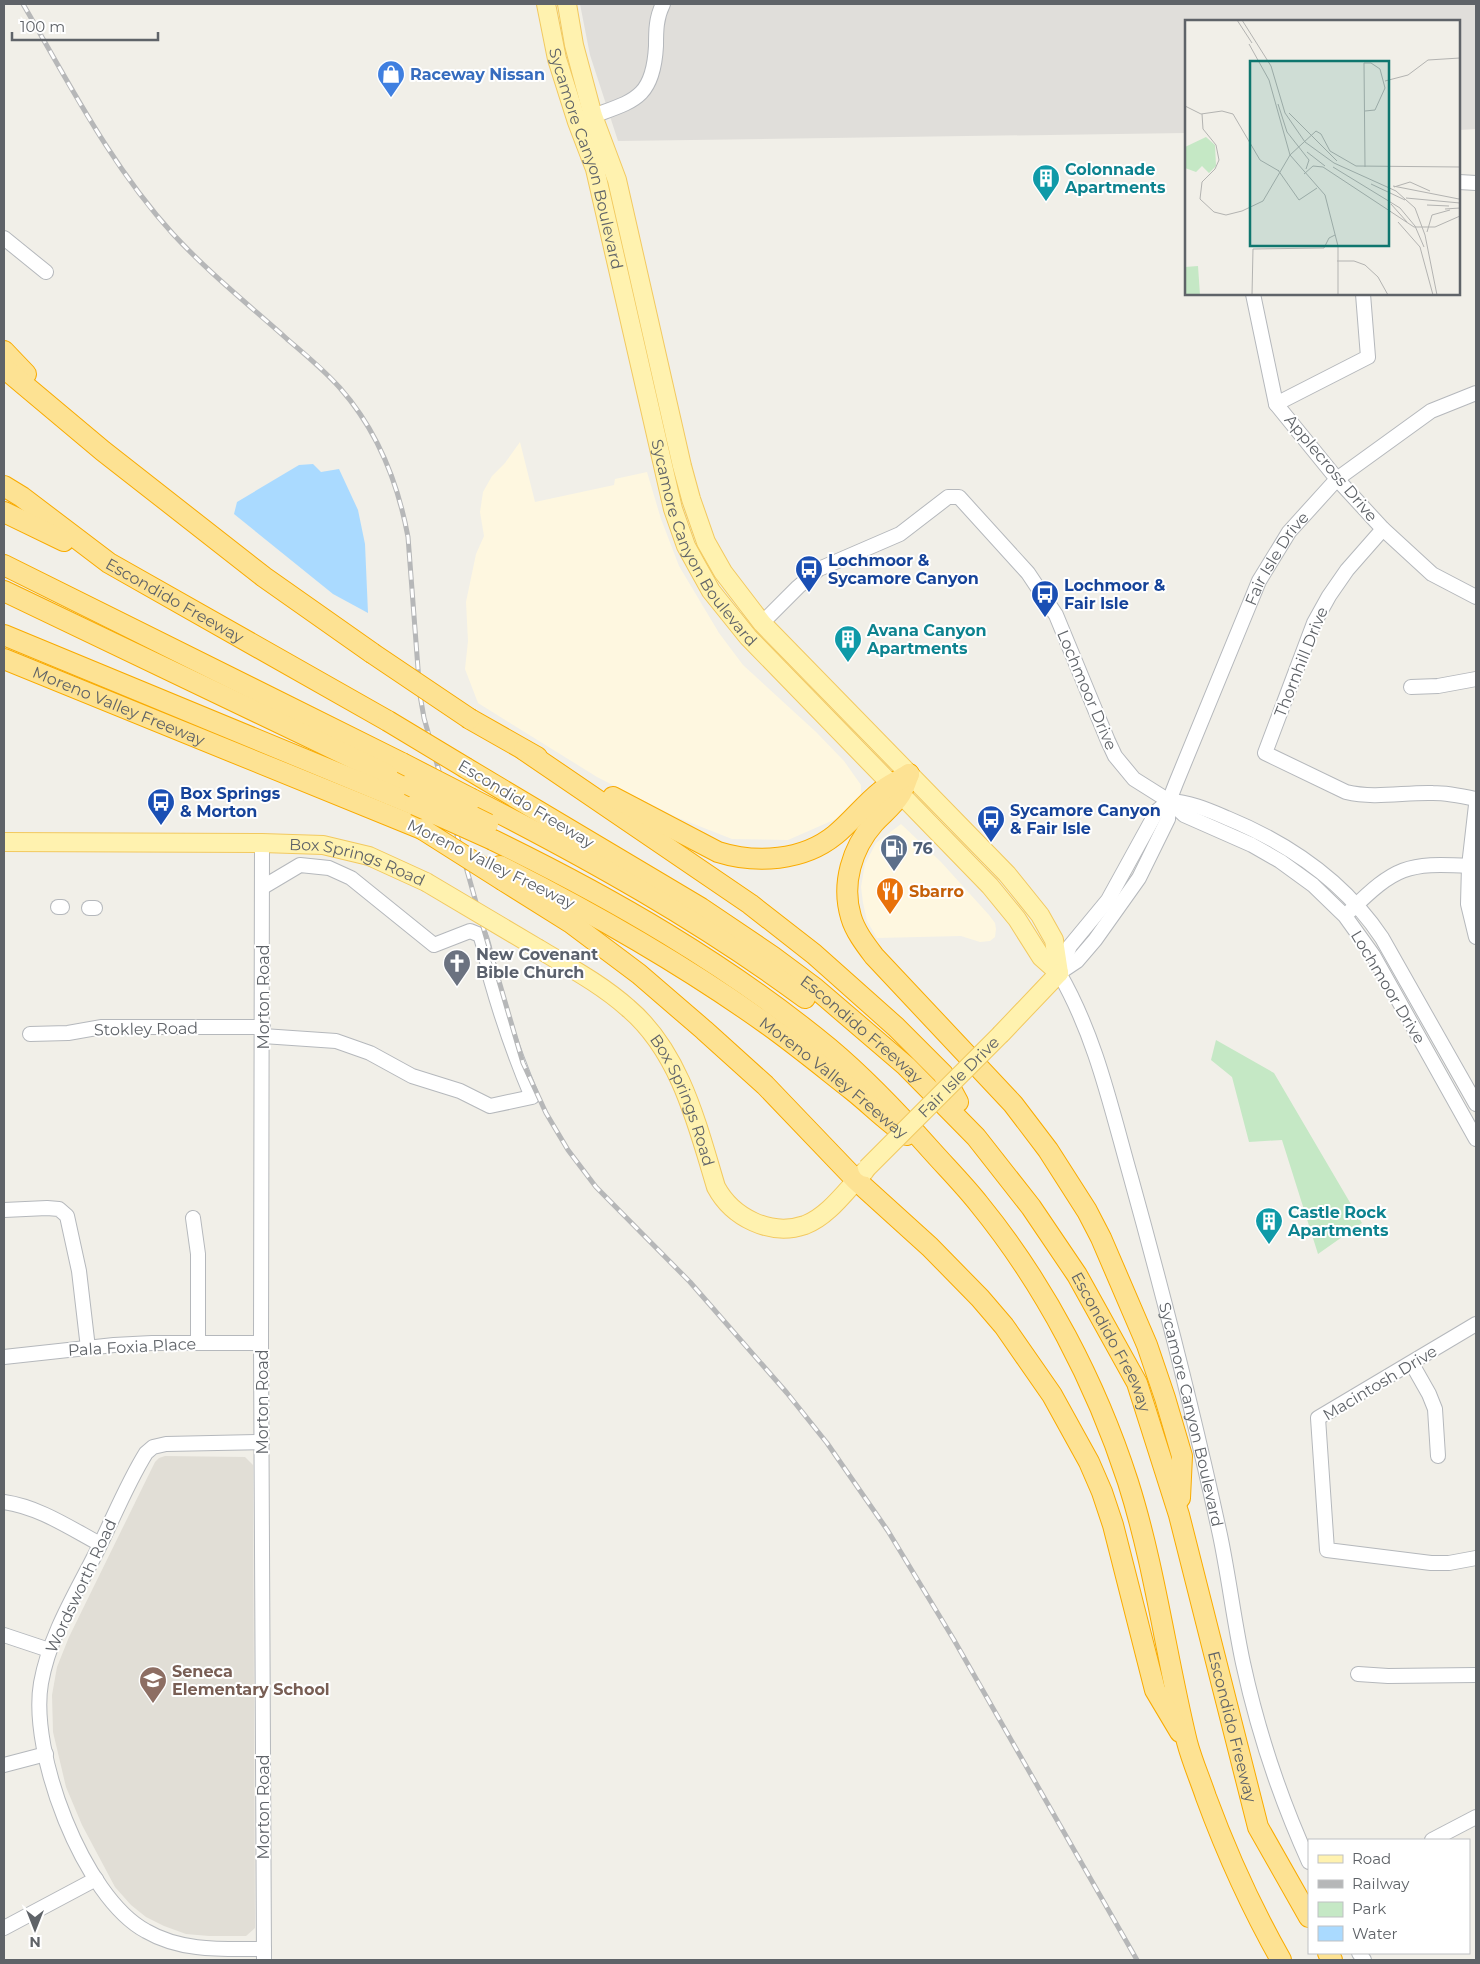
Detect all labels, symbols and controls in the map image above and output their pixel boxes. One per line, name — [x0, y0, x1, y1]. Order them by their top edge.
scale bar — [12, 10, 159, 42]
text: 100 m — [20, 17, 65, 36]
inset map — [1185, 20, 1460, 295]
street label: Sycamore Canyon Boulevard — [545, 46, 627, 271]
shop icon: Raceway Nissan — [376, 59, 406, 98]
place label: Raceway Nissan — [410, 65, 545, 84]
place label: Colonnade Apartments — [1064, 160, 1166, 197]
building icon: Colonnade Apartments — [1031, 163, 1061, 202]
street label: Applecross Drive — [1281, 411, 1381, 525]
street label: Sycamore Canyon Boulevard — [648, 437, 761, 650]
street label: Fair Isle Drive — [1241, 508, 1312, 608]
place label: Lochmoor & Sycamore Canyon — [828, 551, 979, 588]
street label: Escondido Freeway — [103, 554, 247, 647]
bus stop icon: Lochmoor & Sycamore Canyon — [794, 554, 824, 593]
place label: Lochmoor & Fair Isle — [1064, 576, 1166, 613]
bus stop icon: Lochmoor & Fair Isle — [1030, 579, 1060, 618]
street label: Thornhill Drive — [1270, 604, 1332, 720]
place label: Avana Canyon Apartments — [866, 621, 987, 658]
building icon: Avana Canyon Apartments — [833, 624, 863, 663]
street label: Lochmoor Drive — [1053, 627, 1121, 753]
street label: Moreno Valley Freeway — [30, 662, 208, 749]
street label: Escondido Freeway — [455, 756, 598, 852]
place label: Box Springs & Morton — [180, 784, 281, 821]
bus stop icon: Box Springs & Morton — [146, 787, 176, 826]
place label: Sycamore Canyon & Fair Isle — [1010, 801, 1161, 838]
bus stop icon: Sycamore Canyon & Fair Isle — [976, 804, 1006, 843]
street label: Moreno Valley Freeway — [404, 815, 578, 913]
fuel station icon: 76 — [879, 833, 909, 872]
street label: Box Springs Road — [289, 834, 428, 890]
place label: 76 — [913, 839, 933, 858]
restaurant icon: Sbarro — [875, 876, 905, 915]
place label: Sbarro — [909, 882, 964, 901]
street label: Lochmoor Drive — [1347, 927, 1429, 1047]
street label: Morton Road — [254, 944, 273, 1050]
place label: New Covenant Bible Church — [476, 945, 598, 982]
church icon: New Covenant Bible Church — [442, 948, 472, 987]
street label: Escondido Freeway — [797, 971, 927, 1087]
street label: Moreno Valley Freeway — [756, 1013, 912, 1142]
street label: Stokley Road — [94, 1019, 198, 1039]
street label: Box Springs Road — [646, 1030, 719, 1168]
street label: Fair Isle Drive — [914, 1032, 1003, 1121]
place label: Castle Rock Apartments — [1287, 1203, 1389, 1240]
building icon: Castle Rock Apartments — [1254, 1206, 1284, 1245]
street label: Escondido Freeway — [1068, 1268, 1155, 1414]
street label: Sycamore Canyon Boulevard — [1155, 1300, 1227, 1528]
street label: Pala Foxia Place — [67, 1334, 197, 1360]
street label: Macintosh Drive — [1320, 1341, 1440, 1425]
street label: Morton Road — [253, 1349, 272, 1455]
street label: Wordsworth Road — [42, 1516, 120, 1656]
street label: Escondido Freeway — [1204, 1649, 1261, 1805]
place label: Seneca Elementary School — [172, 1662, 330, 1699]
school or university icon: Seneca Elementary School — [138, 1665, 168, 1704]
street label: Morton Road — [254, 1754, 273, 1860]
legend — [1308, 1839, 1470, 1954]
text: Road — [1352, 1849, 1391, 1868]
text: Railway — [1352, 1874, 1410, 1893]
text: Park — [1352, 1899, 1386, 1918]
north arrow — [10, 1904, 60, 1954]
text: Water — [1352, 1924, 1398, 1943]
text: N — [29, 1933, 41, 1951]

